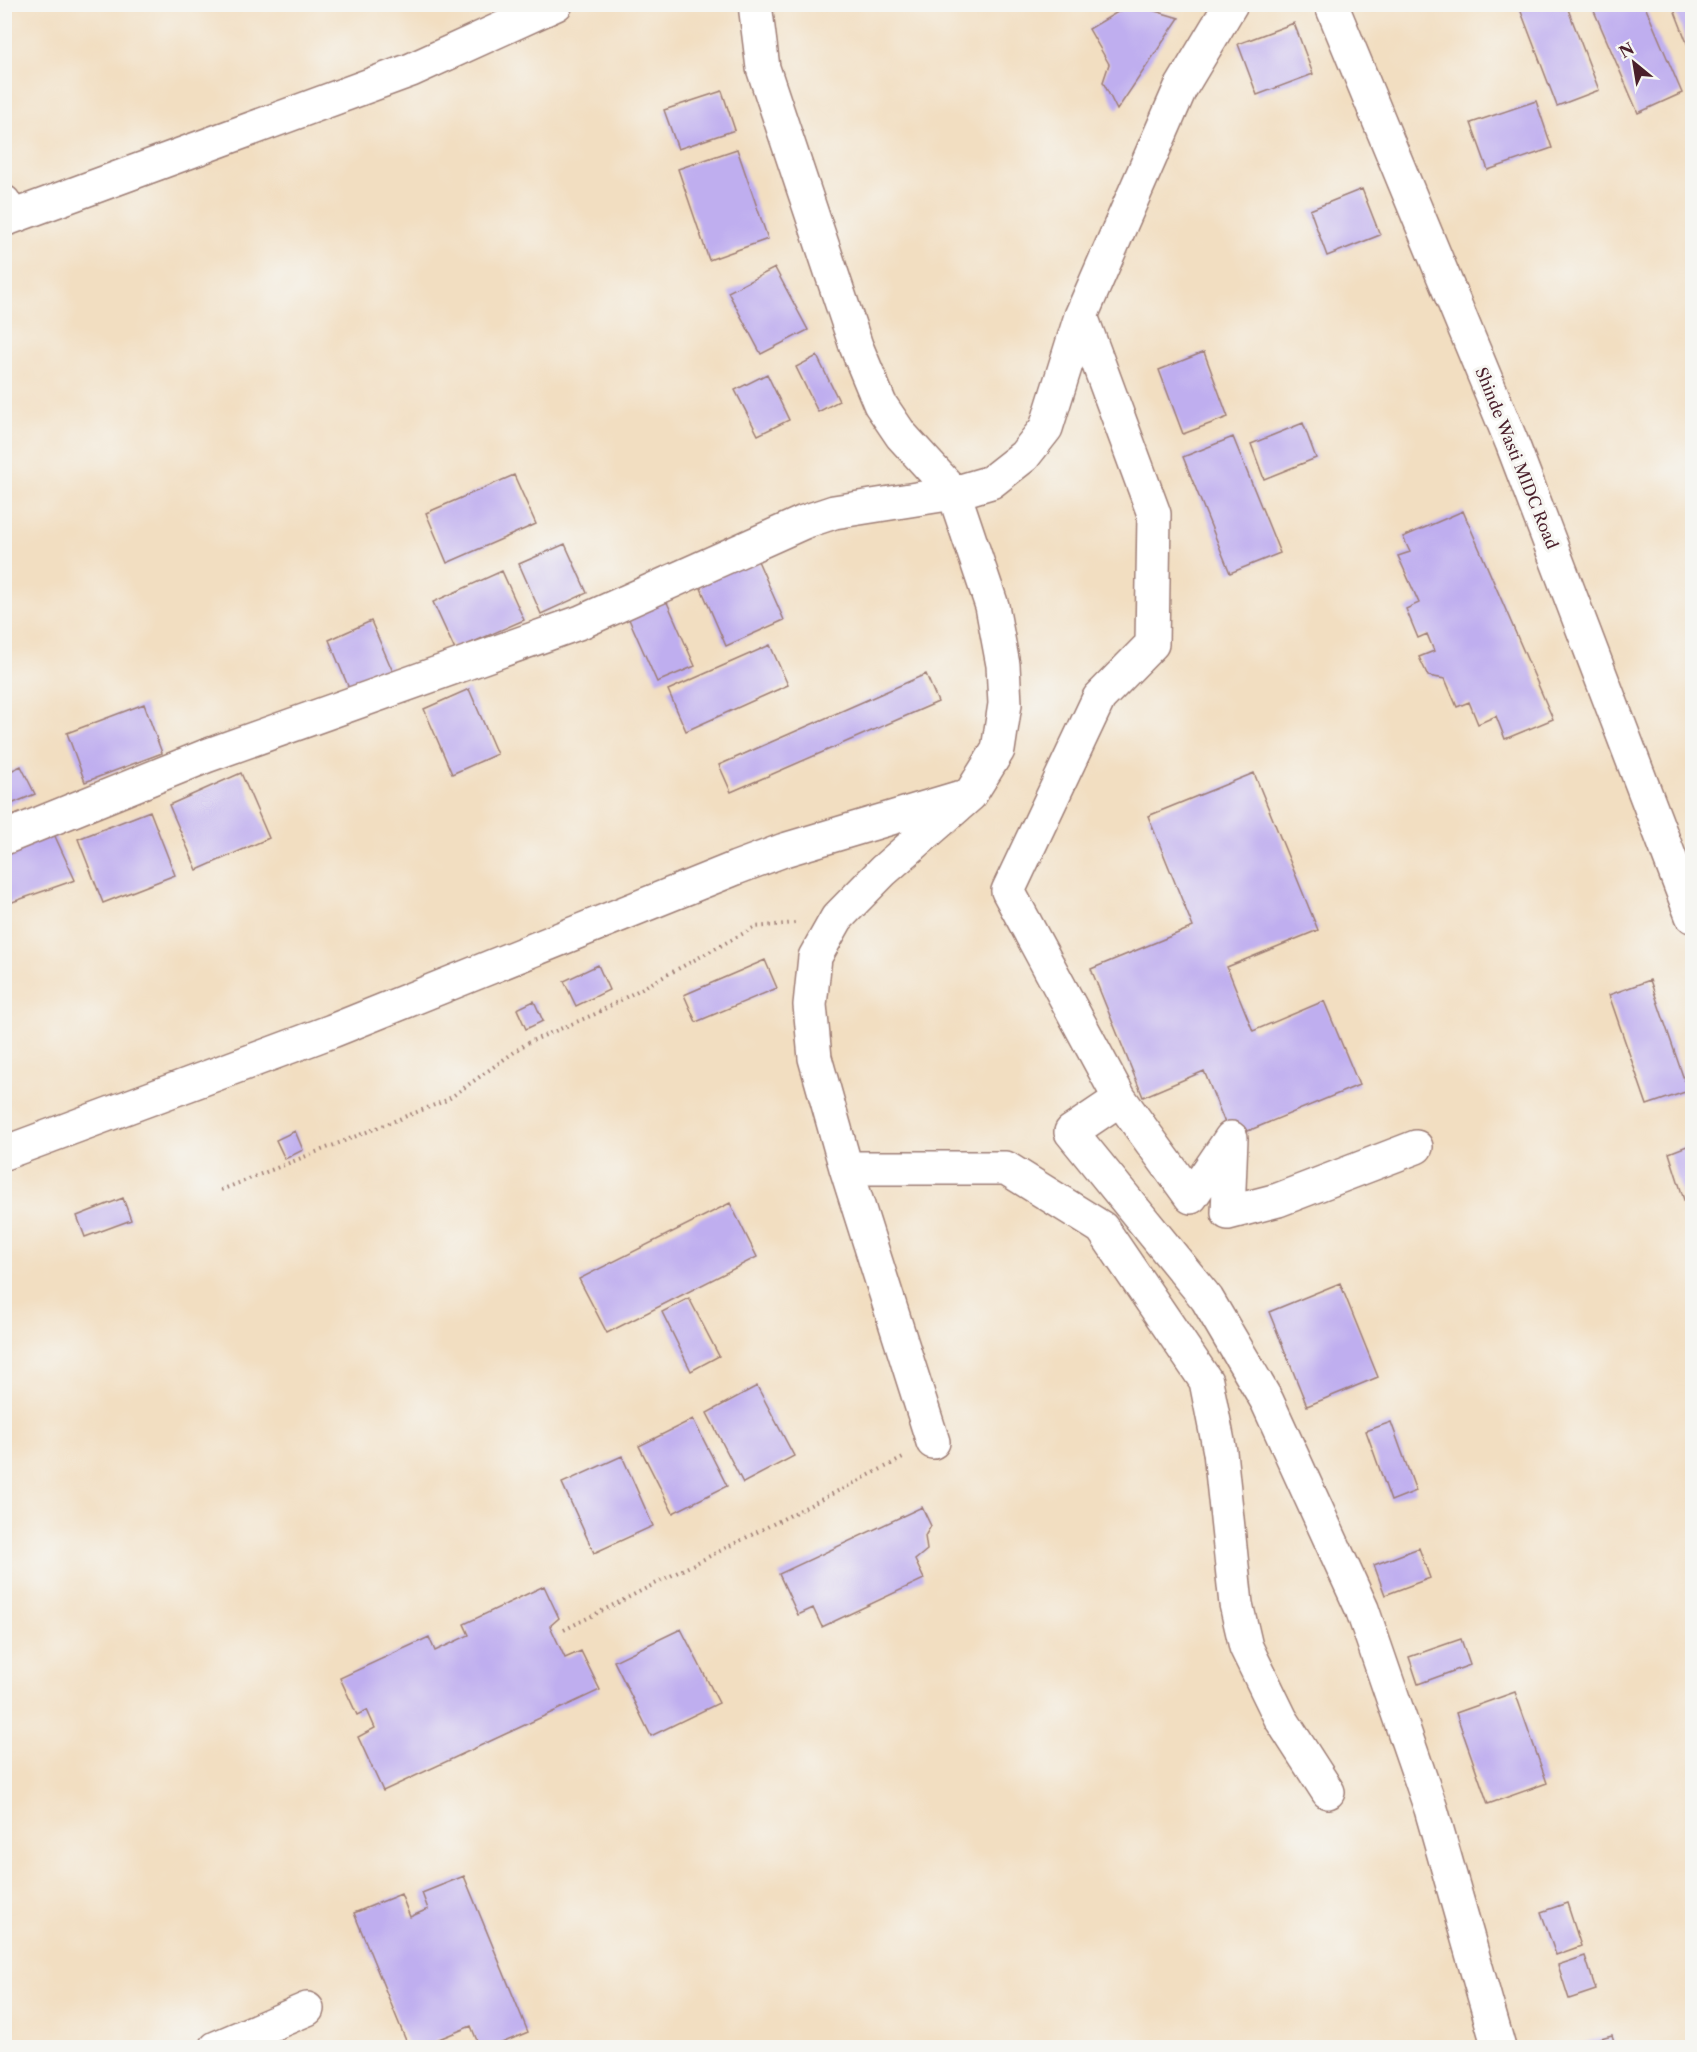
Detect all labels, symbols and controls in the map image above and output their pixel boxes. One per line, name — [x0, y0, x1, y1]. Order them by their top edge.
north arrow — [1604, 33, 1664, 93]
text: N — [1615, 38, 1638, 62]
street label: Shinde Wasti MIDC Road — [1471, 364, 1563, 552]

